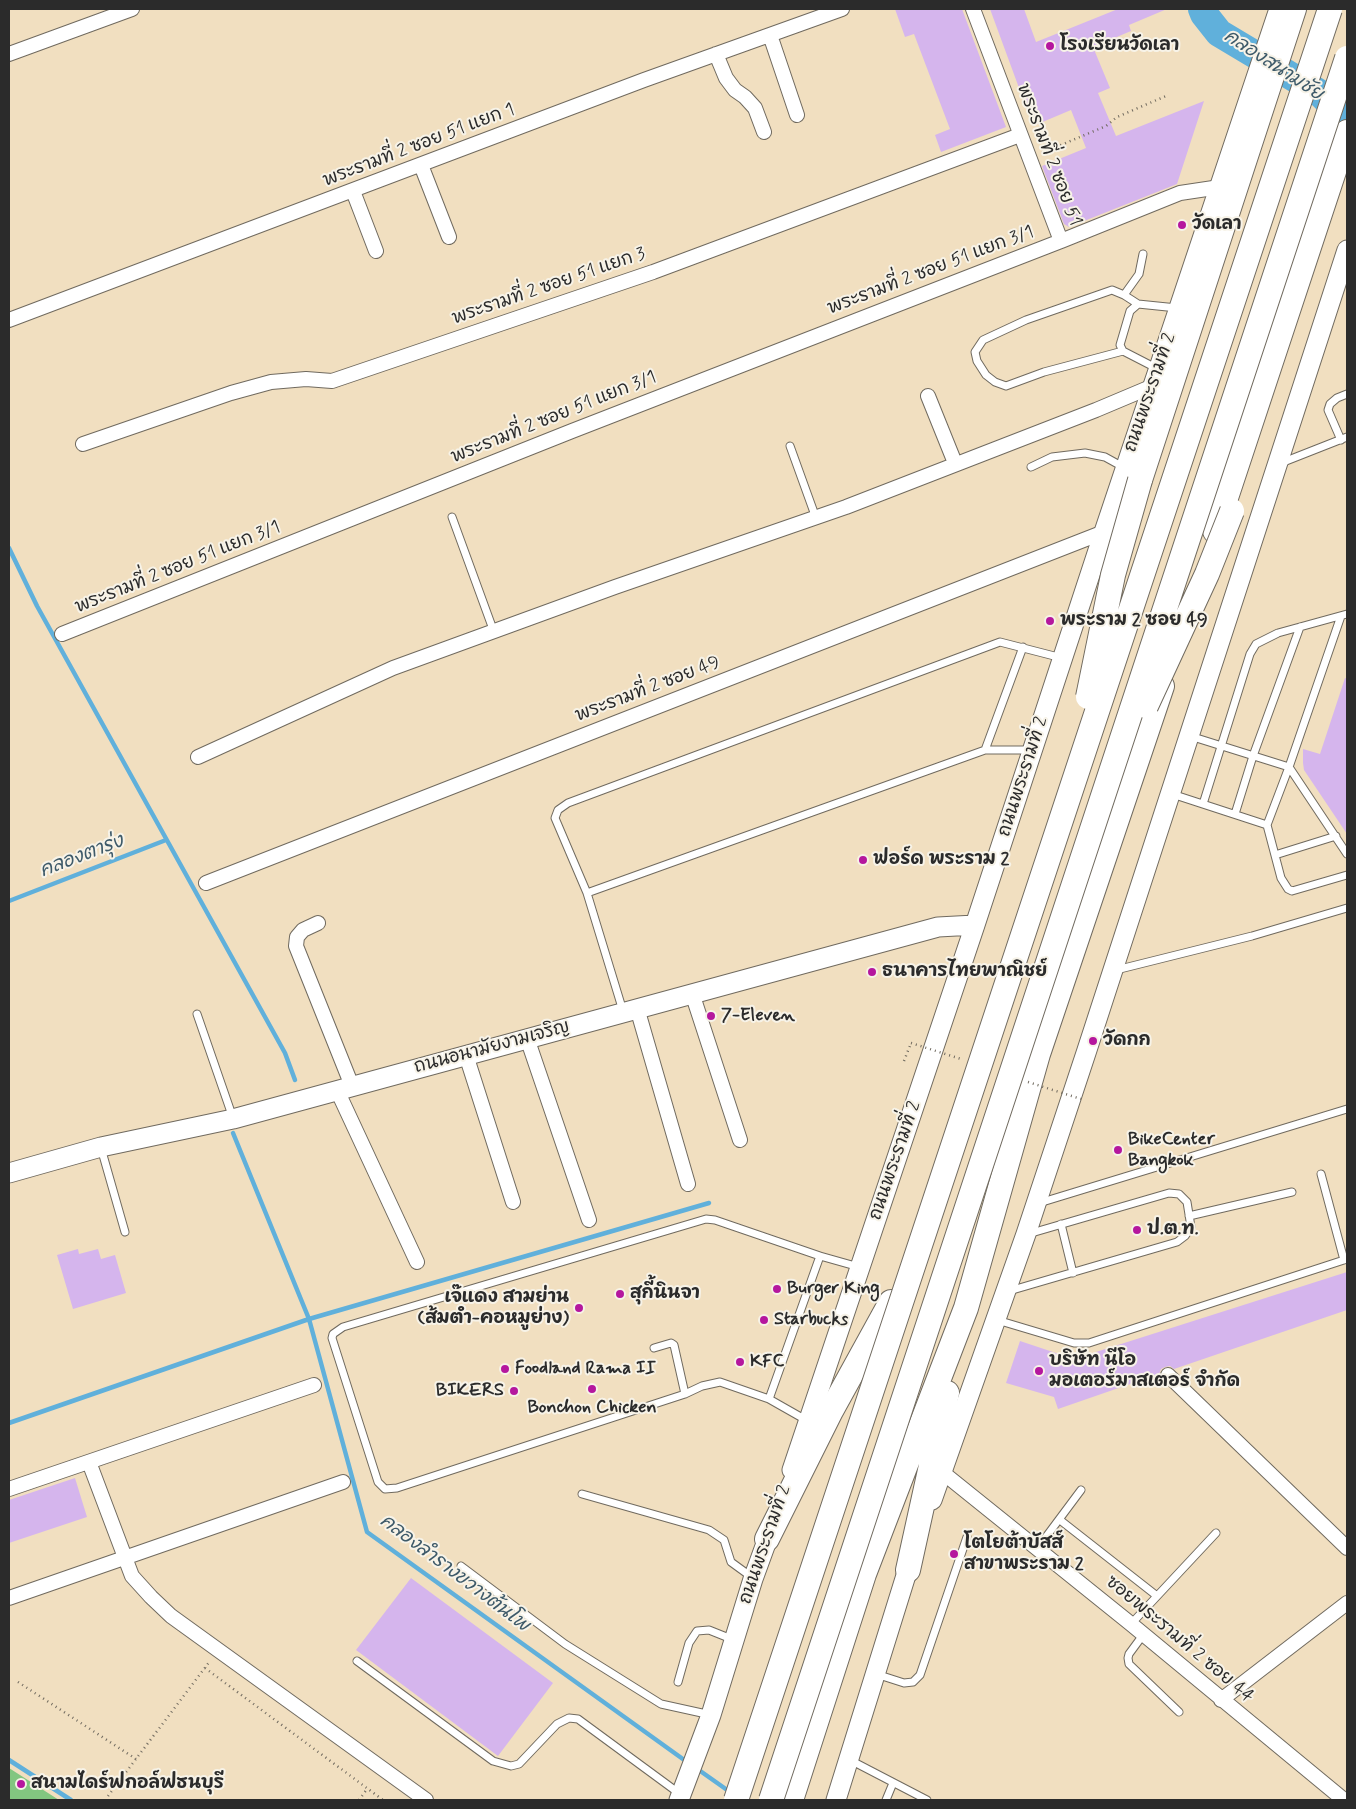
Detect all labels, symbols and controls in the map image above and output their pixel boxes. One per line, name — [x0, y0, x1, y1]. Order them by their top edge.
water label: คลองสนามชัย — [1219, 26, 1327, 106]
place label: โรงเรียนวัดเลา — [1060, 35, 1179, 57]
marker: โรงเรียนวัดเลา — [1044, 40, 1056, 52]
street label: พระรามที่ 2 ซอย 51 — [1011, 81, 1085, 229]
street label: พระรามที่ 2 ซอย 51 แยก 1 — [320, 100, 518, 192]
place label: วัดเลา — [1192, 214, 1241, 236]
marker: วัดเลา — [1176, 219, 1188, 231]
street label: พระรามที่ 2 ซอย 51 แยก 3/1 — [825, 222, 1037, 320]
street label: พระรามที่ 2 ซอย 51 แยก 3 — [449, 244, 649, 330]
street label: ถนนพระรามที่ 2 — [1121, 331, 1181, 455]
street label: พระรามที่ 2 ซอย 51 แยก 3/1 — [448, 367, 660, 469]
street label: พระรามที่ 2 ซอย 51 แยก 3/1 — [72, 517, 284, 619]
place label: พระราม 2 ซอย 49 — [1060, 610, 1208, 632]
marker: พระราม 2 ซอย 49 — [1044, 615, 1056, 627]
street label: พระรามที่ 2 ซอย 49 — [573, 652, 723, 728]
street label: ถนนพระรามที่ 2 — [994, 714, 1054, 840]
water label: คลองตารุ่ง — [37, 831, 127, 883]
place label: ฟอร์ด พระราม 2 — [873, 849, 1009, 871]
marker: ฟอร์ด พระราม 2 — [857, 854, 869, 866]
place label: ธนาคารไทยพาณิชย์ — [882, 961, 1047, 983]
marker: ธนาคารไทยพาณิชย์ — [866, 966, 878, 978]
place label: 7-Eleven — [721, 1005, 795, 1027]
marker: 7-Eleven — [705, 1010, 717, 1022]
street label: ถนนอนามัยงามเจริญ — [412, 1017, 572, 1079]
place label: วัดกก — [1103, 1030, 1151, 1052]
marker: วัดกก — [1087, 1035, 1099, 1047]
street label: ถนนพระรามที่ 2 — [866, 1099, 926, 1223]
place label: BikeCenter Bangkok — [1128, 1129, 1215, 1172]
marker: BikeCenter Bangkok — [1112, 1144, 1124, 1156]
place label: ป.ต.ท. — [1147, 1219, 1198, 1241]
marker: ป.ต.ท. — [1131, 1224, 1143, 1236]
place label: Burger King — [787, 1278, 880, 1300]
place label: สุกี้นินจา — [630, 1283, 700, 1305]
marker: Burger King — [771, 1283, 783, 1295]
place label: เจ๊แดง สามย่าน (ส้มตำ-คอหมูย่าง) — [417, 1287, 569, 1330]
marker: สุกี้นินจา — [614, 1288, 626, 1300]
marker: เจ๊แดง สามย่าน (ส้มตำ-คอหมูย่าง) — [573, 1302, 585, 1314]
place label: Starbucks — [774, 1309, 848, 1331]
marker: Starbucks — [758, 1314, 770, 1326]
place label: บริษัท นีโอ มอเตอร์มาสเตอร์ จำกัด — [1049, 1350, 1240, 1392]
place label: KFC — [750, 1351, 784, 1373]
marker: KFC — [734, 1356, 746, 1368]
place label: Foodland Rama II — [515, 1358, 656, 1380]
marker: Foodland Rama II — [499, 1363, 511, 1375]
marker: บริษัท นีโอ มอเตอร์มาสเตอร์ จำกัด — [1033, 1365, 1045, 1377]
place label: BIKERS — [436, 1380, 504, 1402]
marker: Bonchon Chicken — [586, 1383, 598, 1395]
marker: BIKERS — [508, 1385, 520, 1397]
place label: Bonchon Chicken — [527, 1397, 657, 1419]
street label: ถนนพระรามที่ 2 — [736, 1483, 796, 1607]
water label: คลองลำรางขวางต้นโพ — [375, 1510, 533, 1638]
place label: โตโยต้าบัสส์ สาขาพระราม 2 — [964, 1533, 1084, 1576]
marker: โตโยต้าบัสส์ สาขาพระราม 2 — [948, 1548, 960, 1560]
street label: ซอยพระรามที่ 2 ซอย 44 — [1101, 1572, 1257, 1708]
place label: สนามไดร์ฟกอล์ฟธนบุรี — [31, 1773, 224, 1795]
marker: สนามไดร์ฟกอล์ฟธนบุรี — [15, 1778, 27, 1790]

